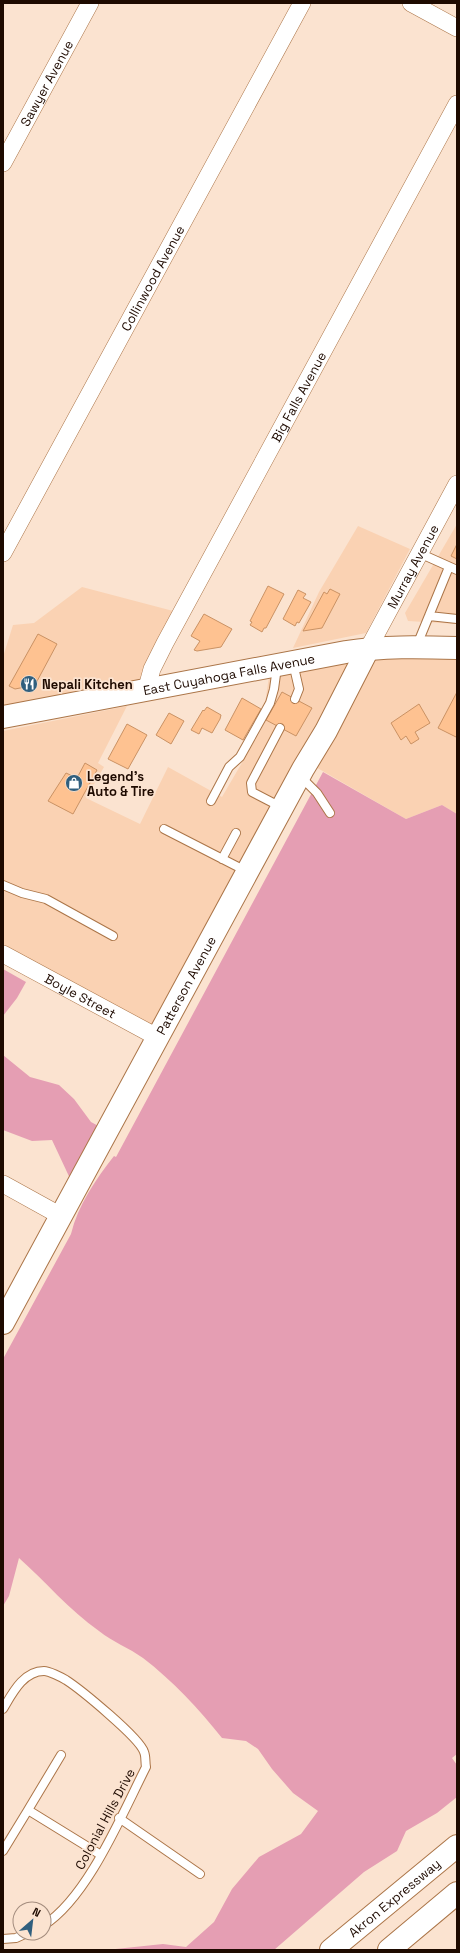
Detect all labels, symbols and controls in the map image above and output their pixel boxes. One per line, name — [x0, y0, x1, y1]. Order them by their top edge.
street label: Sawyer Avenue — [16, 37, 77, 129]
street label: Collinwood Avenue — [117, 222, 188, 334]
street label: Big Falls Avenue — [267, 349, 330, 445]
street label: Murray Avenue — [383, 521, 442, 611]
street label: East Cuyahoga Falls Avenue — [142, 650, 316, 699]
restaurant icon: Nepali Kitchen — [19, 674, 39, 694]
place label: Nepali Kitchen — [42, 676, 133, 693]
place label: Legend's Auto & Tire — [87, 768, 154, 800]
shop icon: Legend's Auto & Tire — [64, 773, 84, 793]
street label: Patterson Avenue — [152, 933, 219, 1038]
street label: Boyle Street — [42, 970, 119, 1022]
street label: Colonial Hills Drive — [71, 1765, 139, 1873]
street label: Akron Expressway — [345, 1855, 444, 1941]
north arrow — [12, 1901, 52, 1941]
text: N — [30, 1904, 43, 1920]

